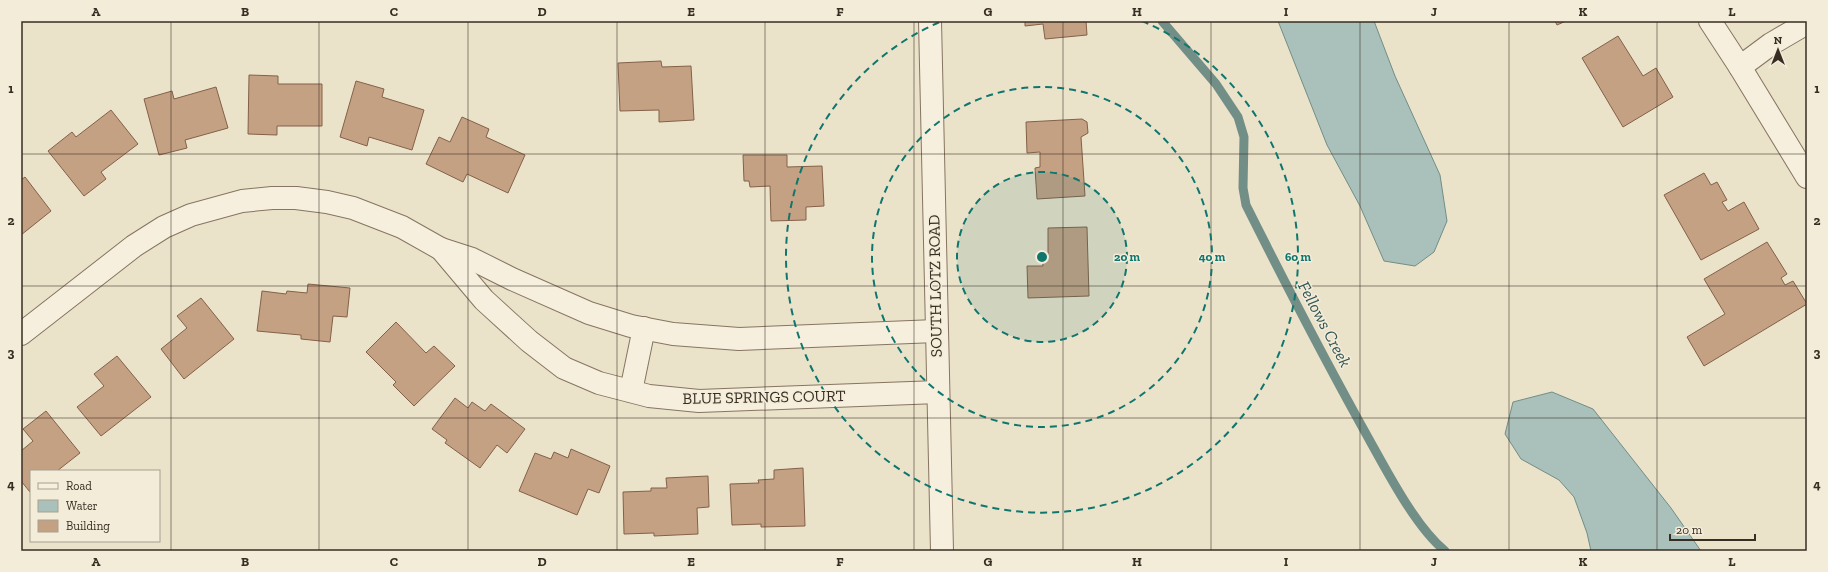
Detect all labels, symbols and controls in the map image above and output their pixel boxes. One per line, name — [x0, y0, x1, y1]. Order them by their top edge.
text: A — [92, 4, 101, 19]
text: B — [241, 4, 249, 19]
text: C — [390, 4, 398, 19]
text: D — [537, 4, 547, 19]
text: E — [687, 4, 695, 19]
text: F — [836, 4, 844, 19]
text: G — [984, 4, 993, 19]
text: H — [1132, 4, 1142, 19]
text: I — [1284, 4, 1289, 19]
text: J — [1431, 4, 1437, 19]
text: K — [1579, 4, 1588, 19]
text: L — [1728, 4, 1736, 19]
north arrow — [1758, 30, 1798, 70]
text: N — [1774, 34, 1783, 47]
text: 1 — [8, 81, 14, 96]
text: 1 — [1814, 81, 1820, 96]
text: 2 — [8, 213, 15, 228]
text: 2 — [1814, 213, 1821, 228]
street label: SOUTH LOTZ ROAD — [924, 214, 946, 358]
centre of rings — [1035, 250, 1049, 264]
text: 20 m — [1114, 250, 1141, 264]
text: 40 m — [1199, 250, 1226, 264]
text: 60 m — [1285, 250, 1312, 264]
water label: Fellows Creek — [1294, 278, 1356, 371]
text: 3 — [8, 345, 15, 360]
text: 3 — [1814, 345, 1821, 360]
street label: BLUE SPRINGS COURT — [682, 386, 846, 408]
legend — [30, 470, 160, 542]
text: 4 — [7, 477, 15, 492]
text: 4 — [1813, 477, 1821, 492]
text: Road — [66, 479, 92, 493]
text: Water — [66, 499, 98, 513]
scale bar — [1670, 516, 1755, 542]
text: Building — [66, 519, 110, 533]
text: 20 m — [1676, 523, 1703, 537]
text: A — [92, 554, 101, 569]
text: B — [241, 554, 249, 569]
text: C — [390, 554, 398, 569]
text: D — [537, 554, 547, 569]
text: E — [687, 554, 695, 569]
text: F — [836, 554, 844, 569]
text: G — [984, 554, 993, 569]
text: H — [1132, 554, 1142, 569]
text: I — [1284, 554, 1289, 569]
text: J — [1431, 554, 1437, 569]
text: K — [1579, 554, 1588, 569]
text: L — [1728, 554, 1736, 569]

